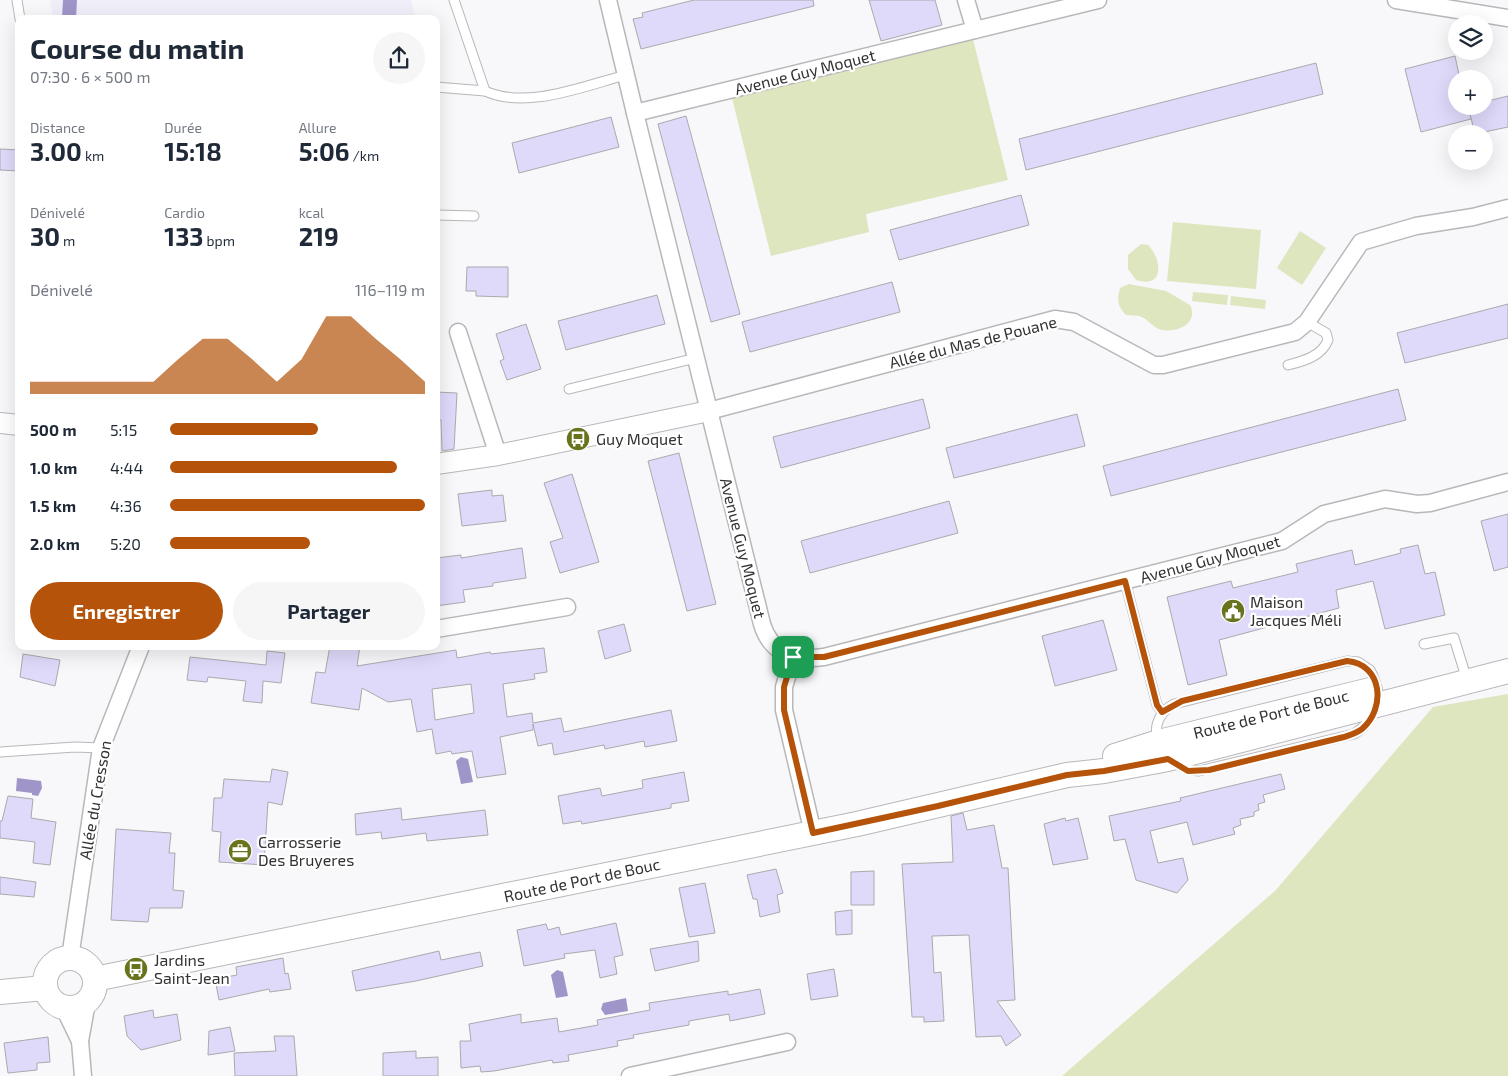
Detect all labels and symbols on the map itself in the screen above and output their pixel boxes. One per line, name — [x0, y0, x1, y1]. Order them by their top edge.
street label: Avenue Guy Moquet — [733, 45, 877, 98]
street label: Allée du Mas de Pouane — [887, 311, 1059, 372]
bus stop icon: Guy Moquet — [565, 426, 591, 452]
place label: Guy Moquet — [596, 429, 683, 448]
street label: Avenue Guy Moquet — [717, 476, 770, 620]
street label: Avenue Guy Moquet — [1138, 531, 1282, 586]
place label: Maison Jacques Méli — [1250, 592, 1342, 629]
public building icon: Maison Jacques Méli — [1220, 598, 1246, 624]
pin — [772, 636, 814, 678]
street label: Route de Port de Bouc — [1191, 685, 1351, 742]
street label: Allée du Cresson — [75, 739, 114, 861]
place label: Carrosserie Des Bruyeres — [258, 832, 354, 869]
office icon: Carrosserie Des Bruyeres — [227, 838, 253, 864]
street label: Route de Port de Bouc — [502, 854, 662, 905]
place label: Jardins Saint-Jean — [154, 950, 230, 987]
bus stop icon: Jardins Saint-Jean — [123, 956, 149, 982]

